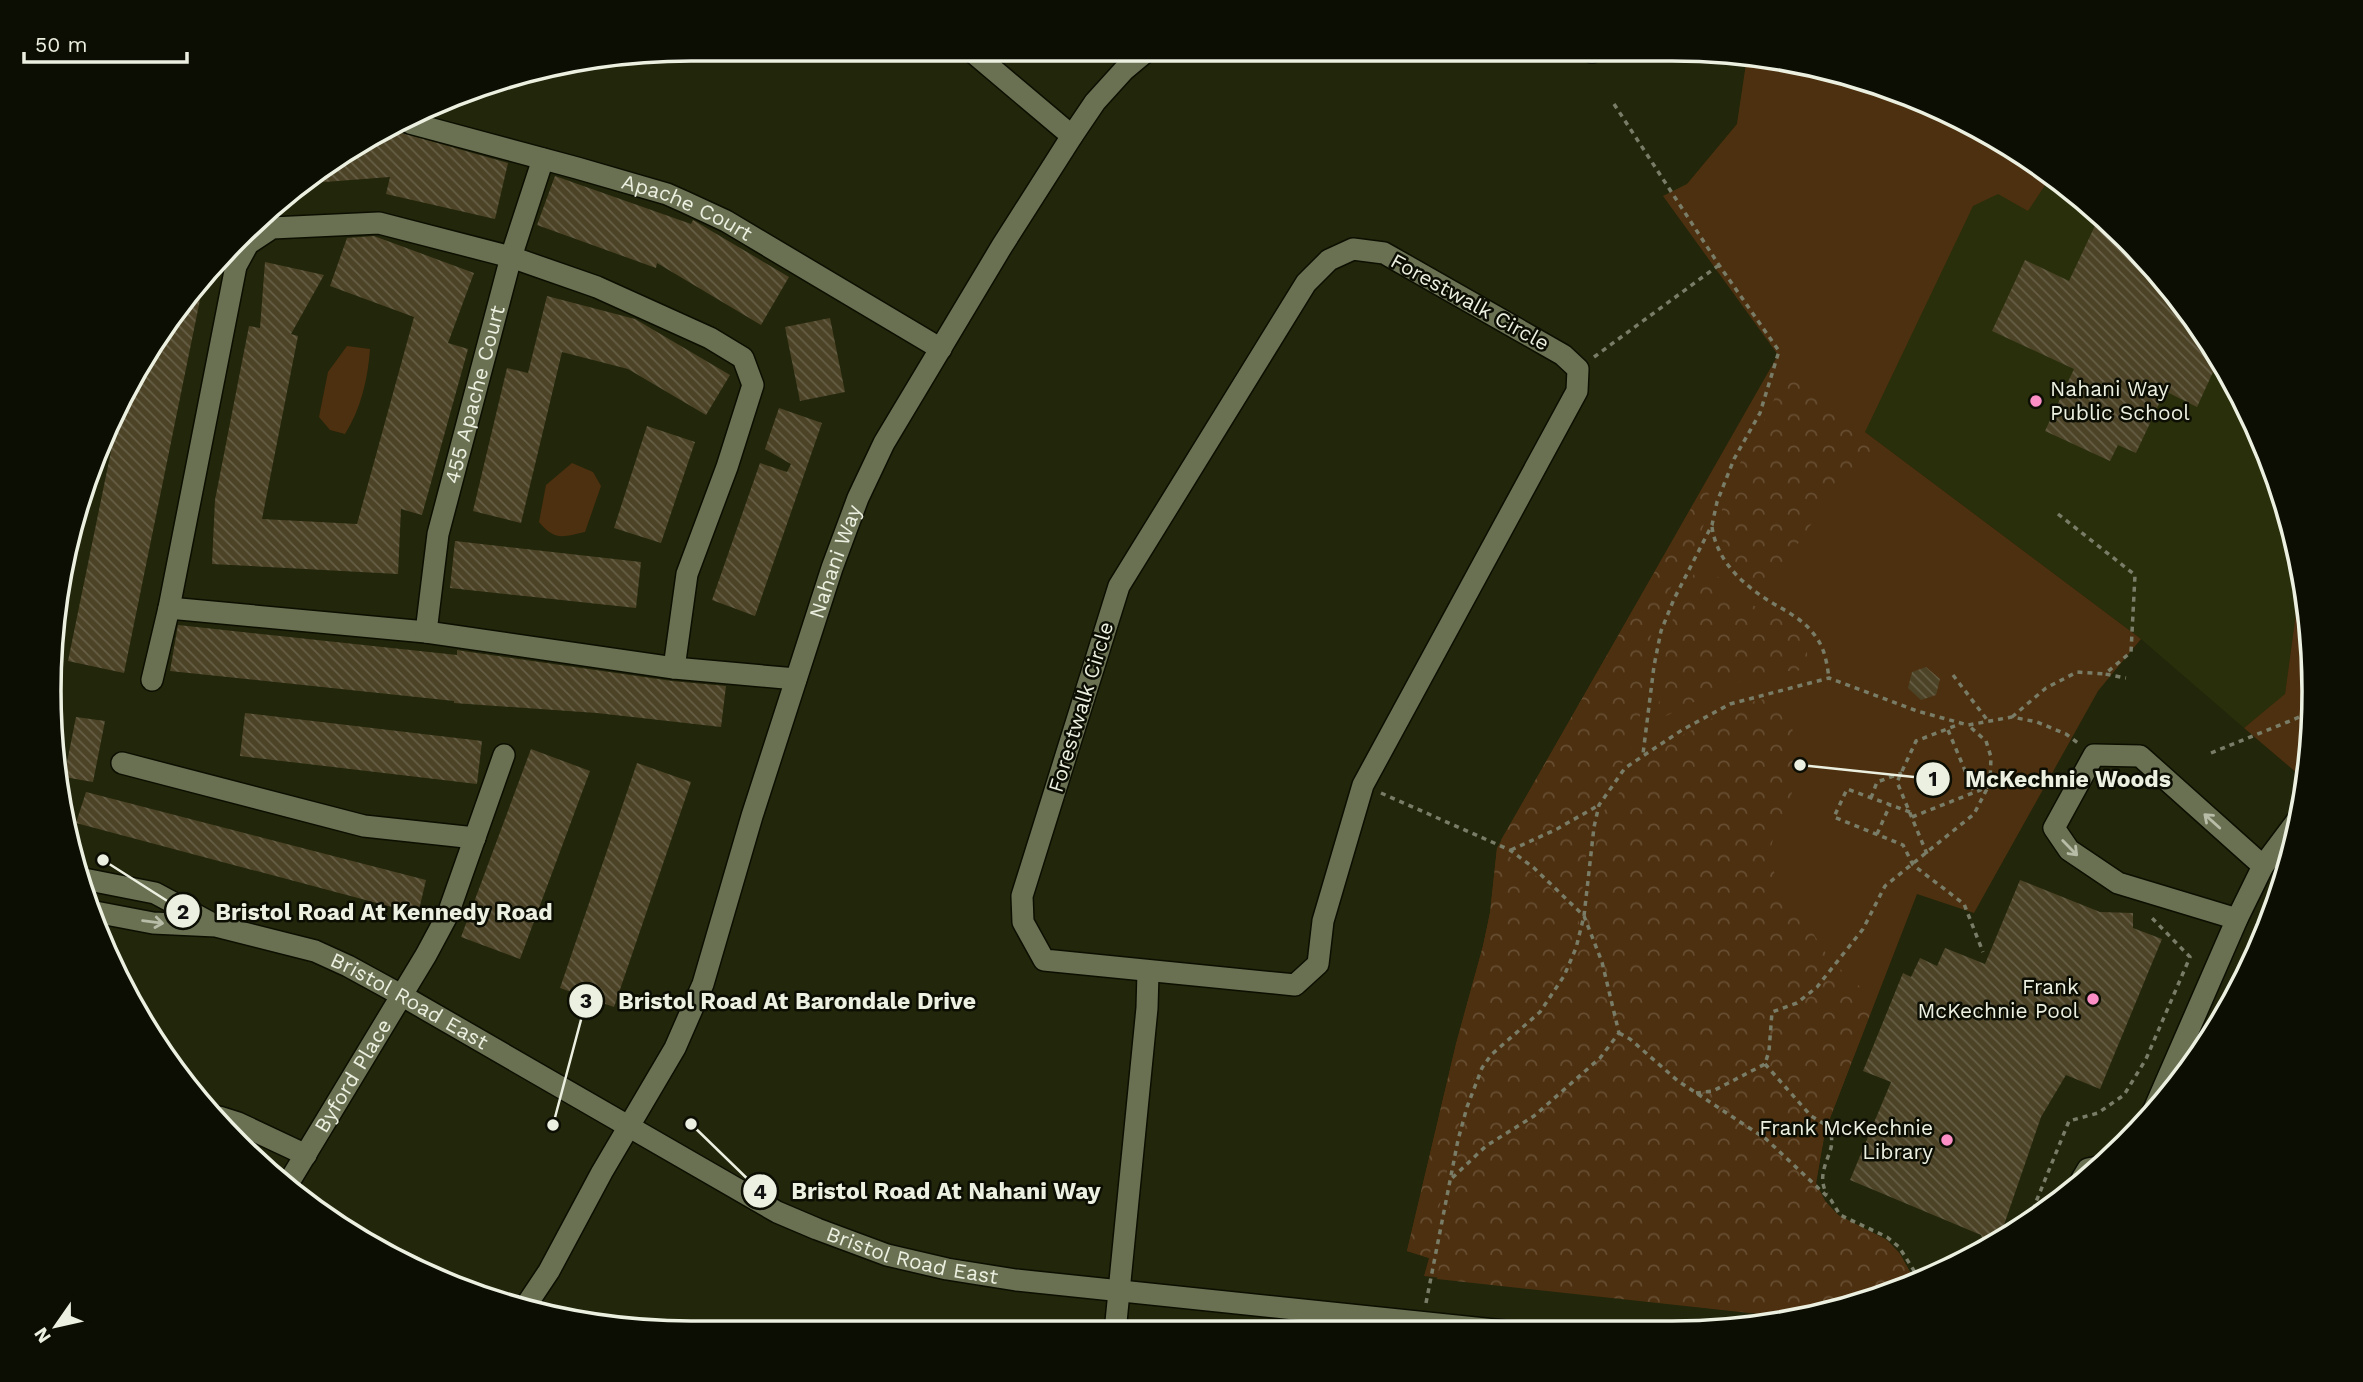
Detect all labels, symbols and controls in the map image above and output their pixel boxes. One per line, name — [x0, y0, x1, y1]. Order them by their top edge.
scale bar — [24, 21, 187, 65]
text: 50 m — [35, 32, 87, 57]
street label: Apache Court — [619, 169, 757, 246]
street label: Forestwalk Circle — [1387, 248, 1554, 355]
street label: 455 Apache Court — [439, 302, 510, 486]
place label: Nahani Way Public School — [2050, 376, 2190, 425]
marker: Nahani Way Public School — [2028, 393, 2044, 409]
street label: Nahani Way — [804, 501, 866, 621]
street label: Forestwalk Circle — [1043, 618, 1118, 795]
callout: McKechnie Woods — [1916, 757, 2185, 801]
text: 1 — [1928, 766, 1938, 791]
text: McKechnie Woods — [1965, 766, 2171, 793]
one-way arrow — [2203, 813, 2221, 829]
one-way arrow — [2061, 838, 2078, 856]
callout: Bristol Road At Kennedy Road — [166, 889, 568, 933]
text: 2 — [177, 899, 189, 924]
text: Bristol Road At Kennedy Road — [215, 899, 553, 926]
one-way arrow — [141, 915, 164, 928]
street label: Bristol Road East — [327, 947, 493, 1055]
place label: Frank McKechnie Pool — [1918, 974, 2080, 1023]
callout: Bristol Road At Barondale Drive — [569, 979, 991, 1023]
text: 3 — [580, 988, 592, 1013]
text: Bristol Road At Barondale Drive — [618, 988, 976, 1015]
marker: Frank McKechnie Pool — [2085, 991, 2101, 1007]
street label: Byford Place — [309, 1014, 397, 1137]
place label: Frank McKechnie Library — [1759, 1115, 1933, 1164]
marker: Frank McKechnie Library — [1939, 1132, 1955, 1148]
callout: Bristol Road At Nahani Way — [742, 1169, 1116, 1213]
text: Bristol Road At Nahani Way — [791, 1178, 1101, 1205]
text: 4 — [753, 1179, 767, 1204]
street label: Bristol Road East — [823, 1221, 1000, 1289]
north arrow — [21, 1291, 91, 1361]
text: N — [29, 1323, 56, 1347]

